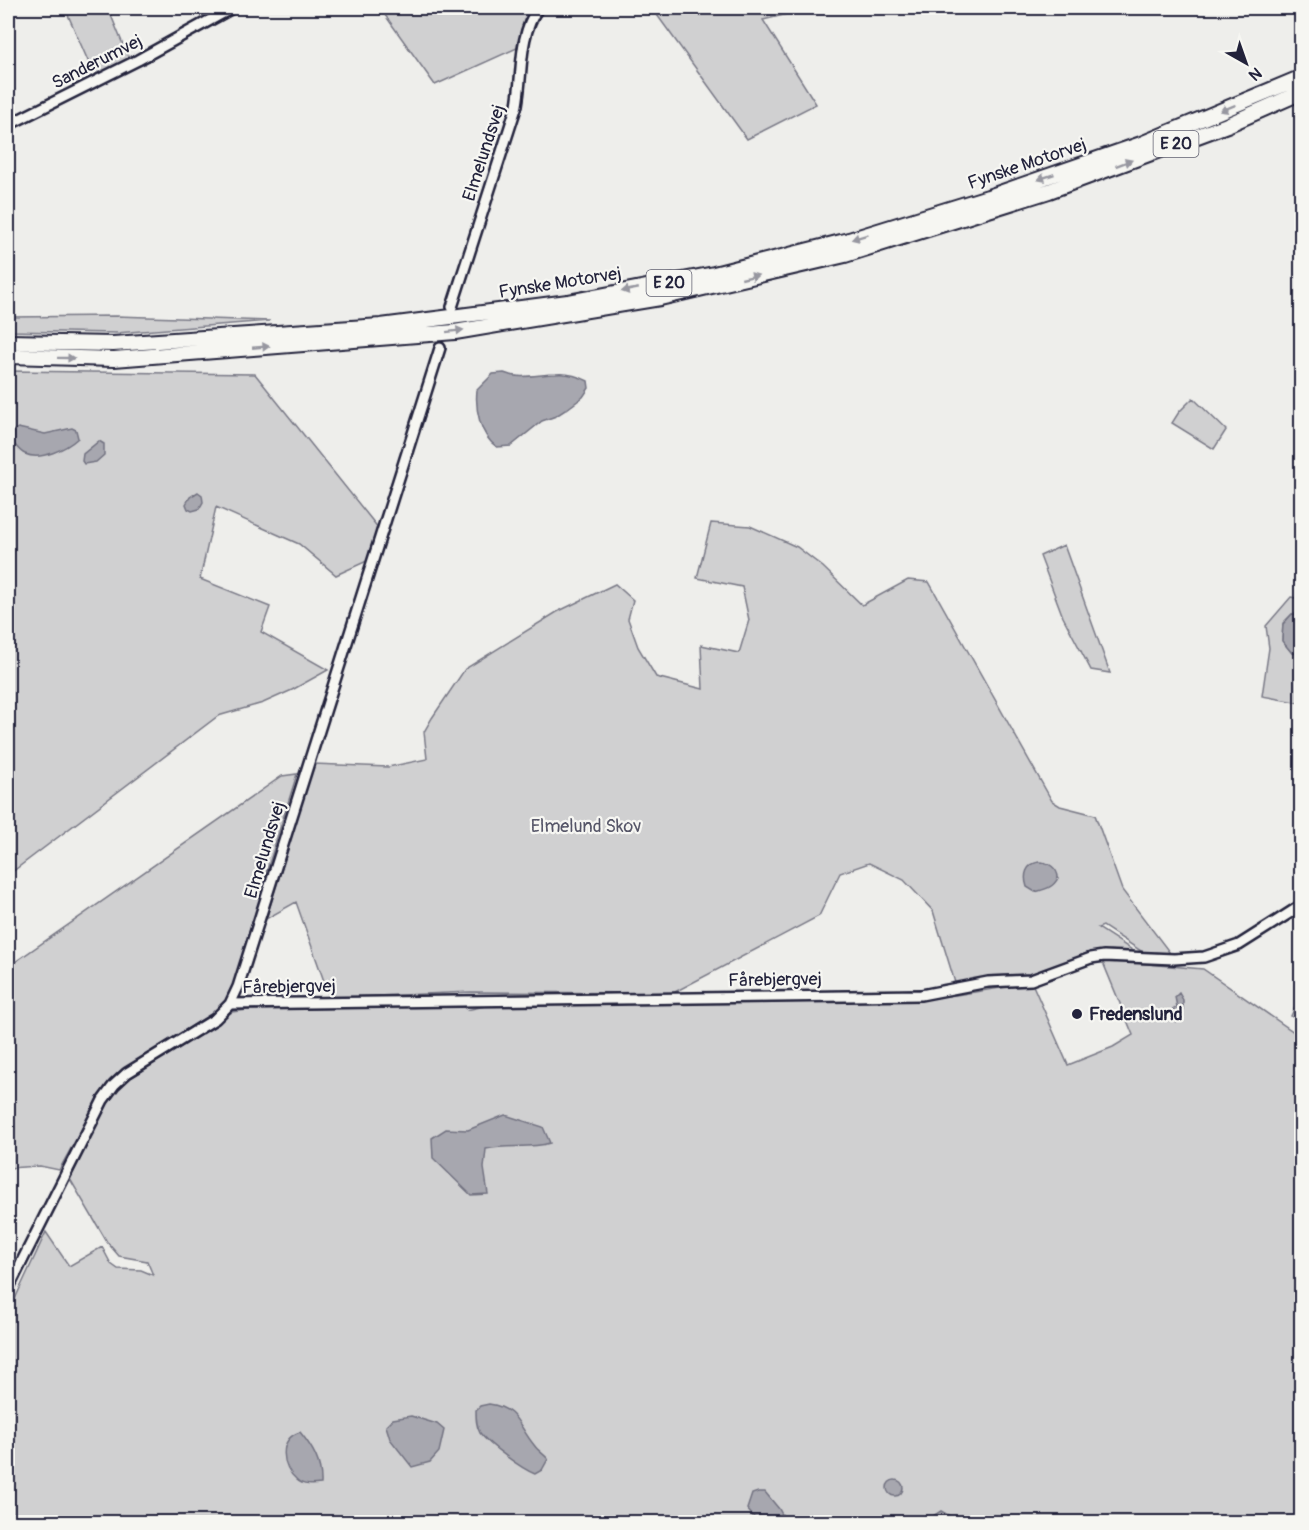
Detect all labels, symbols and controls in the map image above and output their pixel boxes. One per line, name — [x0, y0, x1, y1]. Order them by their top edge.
street label: Sanderumvej — [48, 29, 146, 95]
north arrow — [1216, 33, 1276, 93]
text: N — [1244, 63, 1266, 85]
street label: Elmelundsvej — [458, 102, 510, 204]
one-way arrow — [1219, 103, 1237, 113]
road number: E 20 — [1154, 131, 1198, 157]
street label: Fynske Motorvej — [965, 133, 1089, 195]
one-way arrow — [1115, 158, 1133, 168]
one-way arrow — [1037, 173, 1055, 183]
one-way arrow — [851, 233, 869, 242]
street label: Fynske Motorvej — [497, 262, 623, 304]
road number: E 20 — [646, 270, 692, 296]
one-way arrow — [741, 272, 760, 281]
one-way arrow — [620, 286, 639, 295]
one-way arrow — [445, 326, 464, 336]
one-way arrow — [251, 342, 270, 352]
one-way arrow — [56, 353, 75, 362]
street label: Elmelundsvej — [239, 799, 291, 901]
park label: Elmelund Skov — [531, 815, 641, 838]
street label: Fårebjergvej — [728, 968, 822, 992]
street label: Fårebjergvej — [242, 975, 336, 999]
place label: Fredenslund — [1089, 1003, 1183, 1026]
marker: Fredenslund — [1070, 1007, 1084, 1021]

